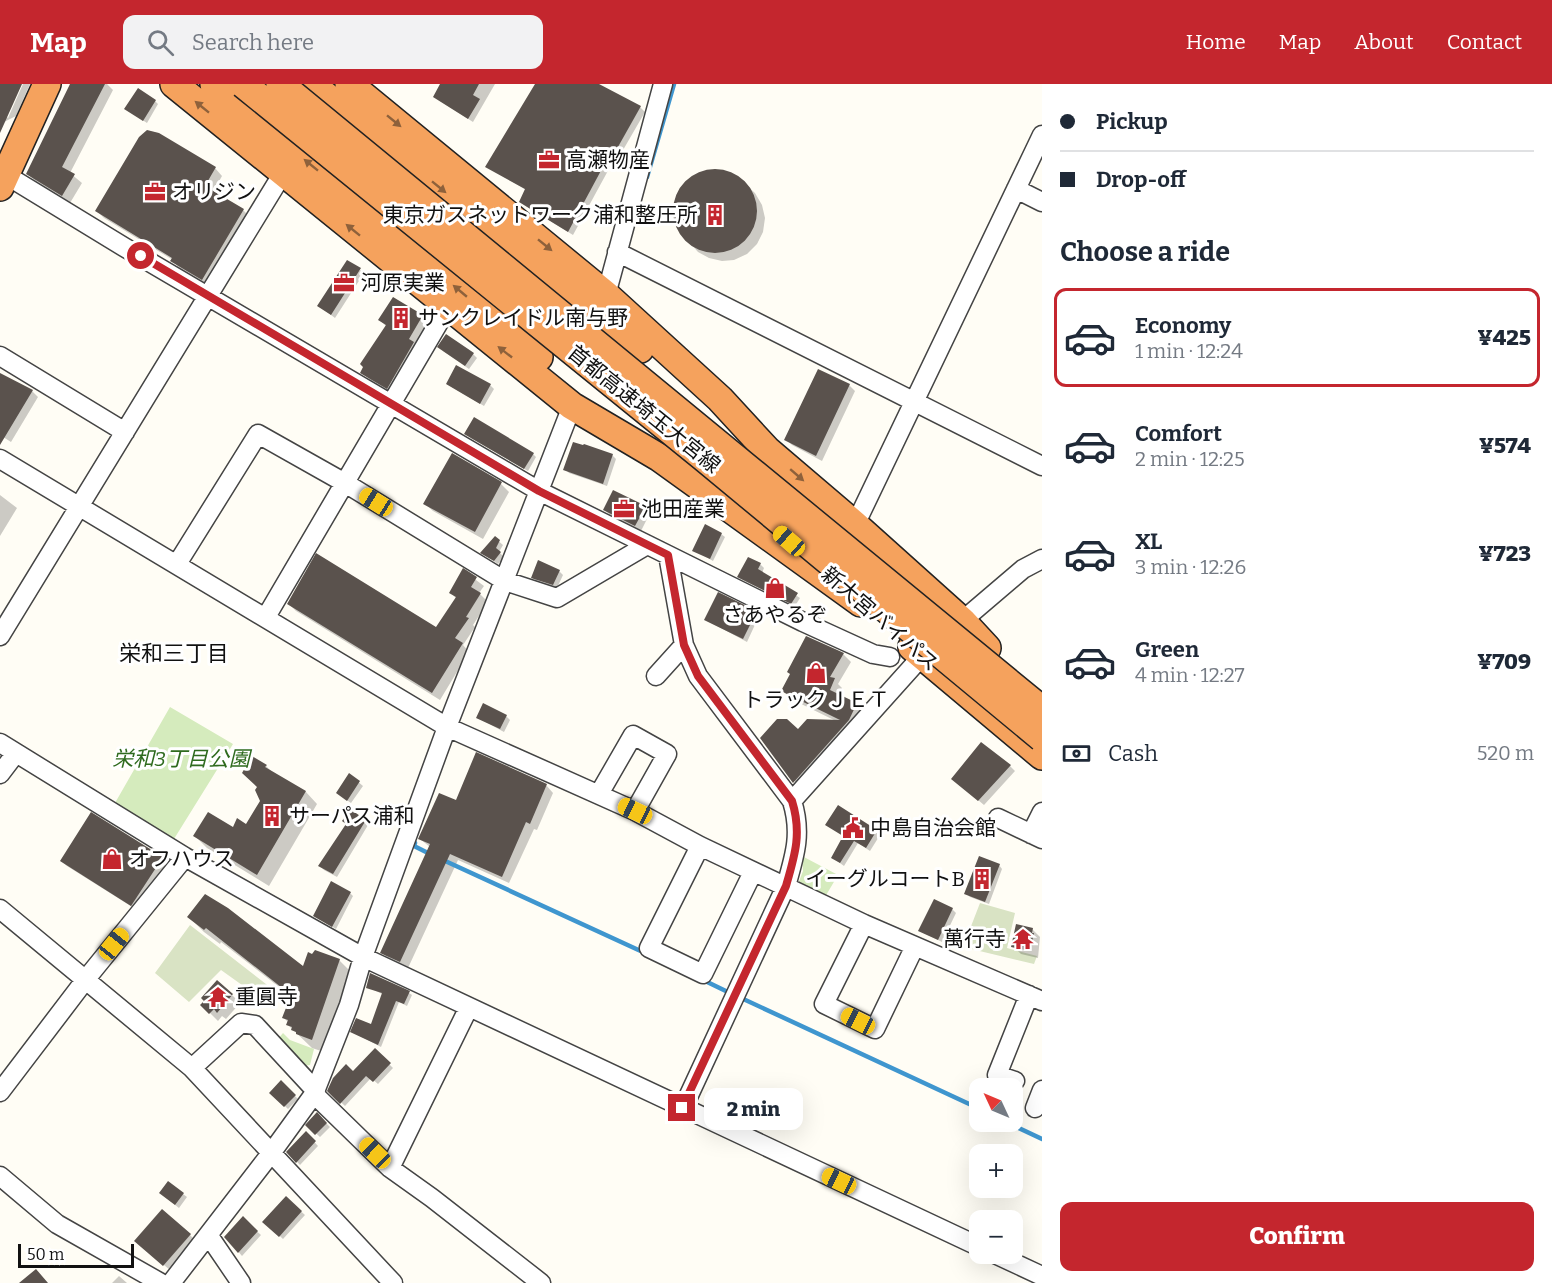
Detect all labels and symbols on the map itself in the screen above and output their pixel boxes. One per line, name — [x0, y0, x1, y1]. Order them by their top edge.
one-way arrow — [194, 101, 209, 113]
one-way arrow — [386, 115, 402, 128]
place label: 高瀬物産 — [566, 147, 650, 173]
office icon: 高瀬物産 — [537, 148, 561, 172]
one-way arrow — [303, 159, 319, 172]
place label: オリジン — [172, 179, 256, 205]
office icon: オリジン — [143, 180, 167, 204]
one-way arrow — [431, 180, 447, 193]
place label: 東京ガスネットワーク浦和整圧所 — [383, 202, 698, 228]
building icon: 東京ガスネットワーク浦和整圧所 — [703, 203, 727, 227]
one-way arrow — [346, 224, 361, 237]
one-way arrow — [537, 238, 552, 251]
route start — [127, 242, 154, 269]
place label: 河原実業 — [361, 270, 445, 296]
office icon: 河原実業 — [332, 271, 356, 295]
one-way arrow — [452, 284, 468, 297]
place label: サンクレイドル南与野 — [418, 305, 628, 331]
building icon: サンクレイドル南与野 — [389, 306, 413, 330]
street label: 首都高速埼玉大宮線 — [562, 339, 726, 479]
one-way arrow — [497, 347, 512, 359]
one-way arrow — [789, 468, 804, 481]
car — [356, 485, 396, 519]
place label: 池田産業 — [641, 496, 725, 522]
office icon: 池田産業 — [612, 497, 636, 521]
car — [770, 522, 808, 560]
street label: 新大宮バイパス — [816, 561, 944, 677]
shop icon: さあやるぞ — [763, 576, 787, 600]
place label: さあやるぞ — [723, 602, 828, 628]
district label: 栄和三丁目 — [119, 640, 229, 667]
shop icon: トラックＪＥＴ — [804, 661, 828, 685]
place label: トラックＪＥＴ — [743, 687, 890, 713]
park label: 栄和3丁目公園 — [112, 746, 253, 772]
car — [615, 795, 655, 827]
place label: サーパス浦和 — [289, 803, 415, 829]
building icon: サーパス浦和 — [260, 804, 284, 828]
place label: 中島自治会館 — [870, 815, 996, 841]
public building icon: 中島自治会館 — [841, 816, 865, 840]
place label: オフハウス — [129, 846, 234, 872]
shop icon: オフハウス — [100, 847, 124, 871]
place label: イーグルコートB — [805, 866, 965, 892]
building icon: イーグルコートB — [970, 867, 994, 891]
car — [96, 924, 132, 964]
place label: 萬行寺 — [943, 926, 1006, 952]
temple icon: 萬行寺 — [1011, 927, 1035, 951]
place label: 重圓寺 — [235, 984, 298, 1010]
temple icon: 重圓寺 — [206, 985, 230, 1009]
car — [838, 1005, 878, 1037]
north arrow — [969, 1078, 1023, 1132]
callout: 2 min — [703, 1087, 802, 1129]
route end — [668, 1094, 695, 1121]
car — [356, 1134, 394, 1172]
car — [819, 1165, 859, 1197]
scale bar — [18, 1241, 134, 1268]

